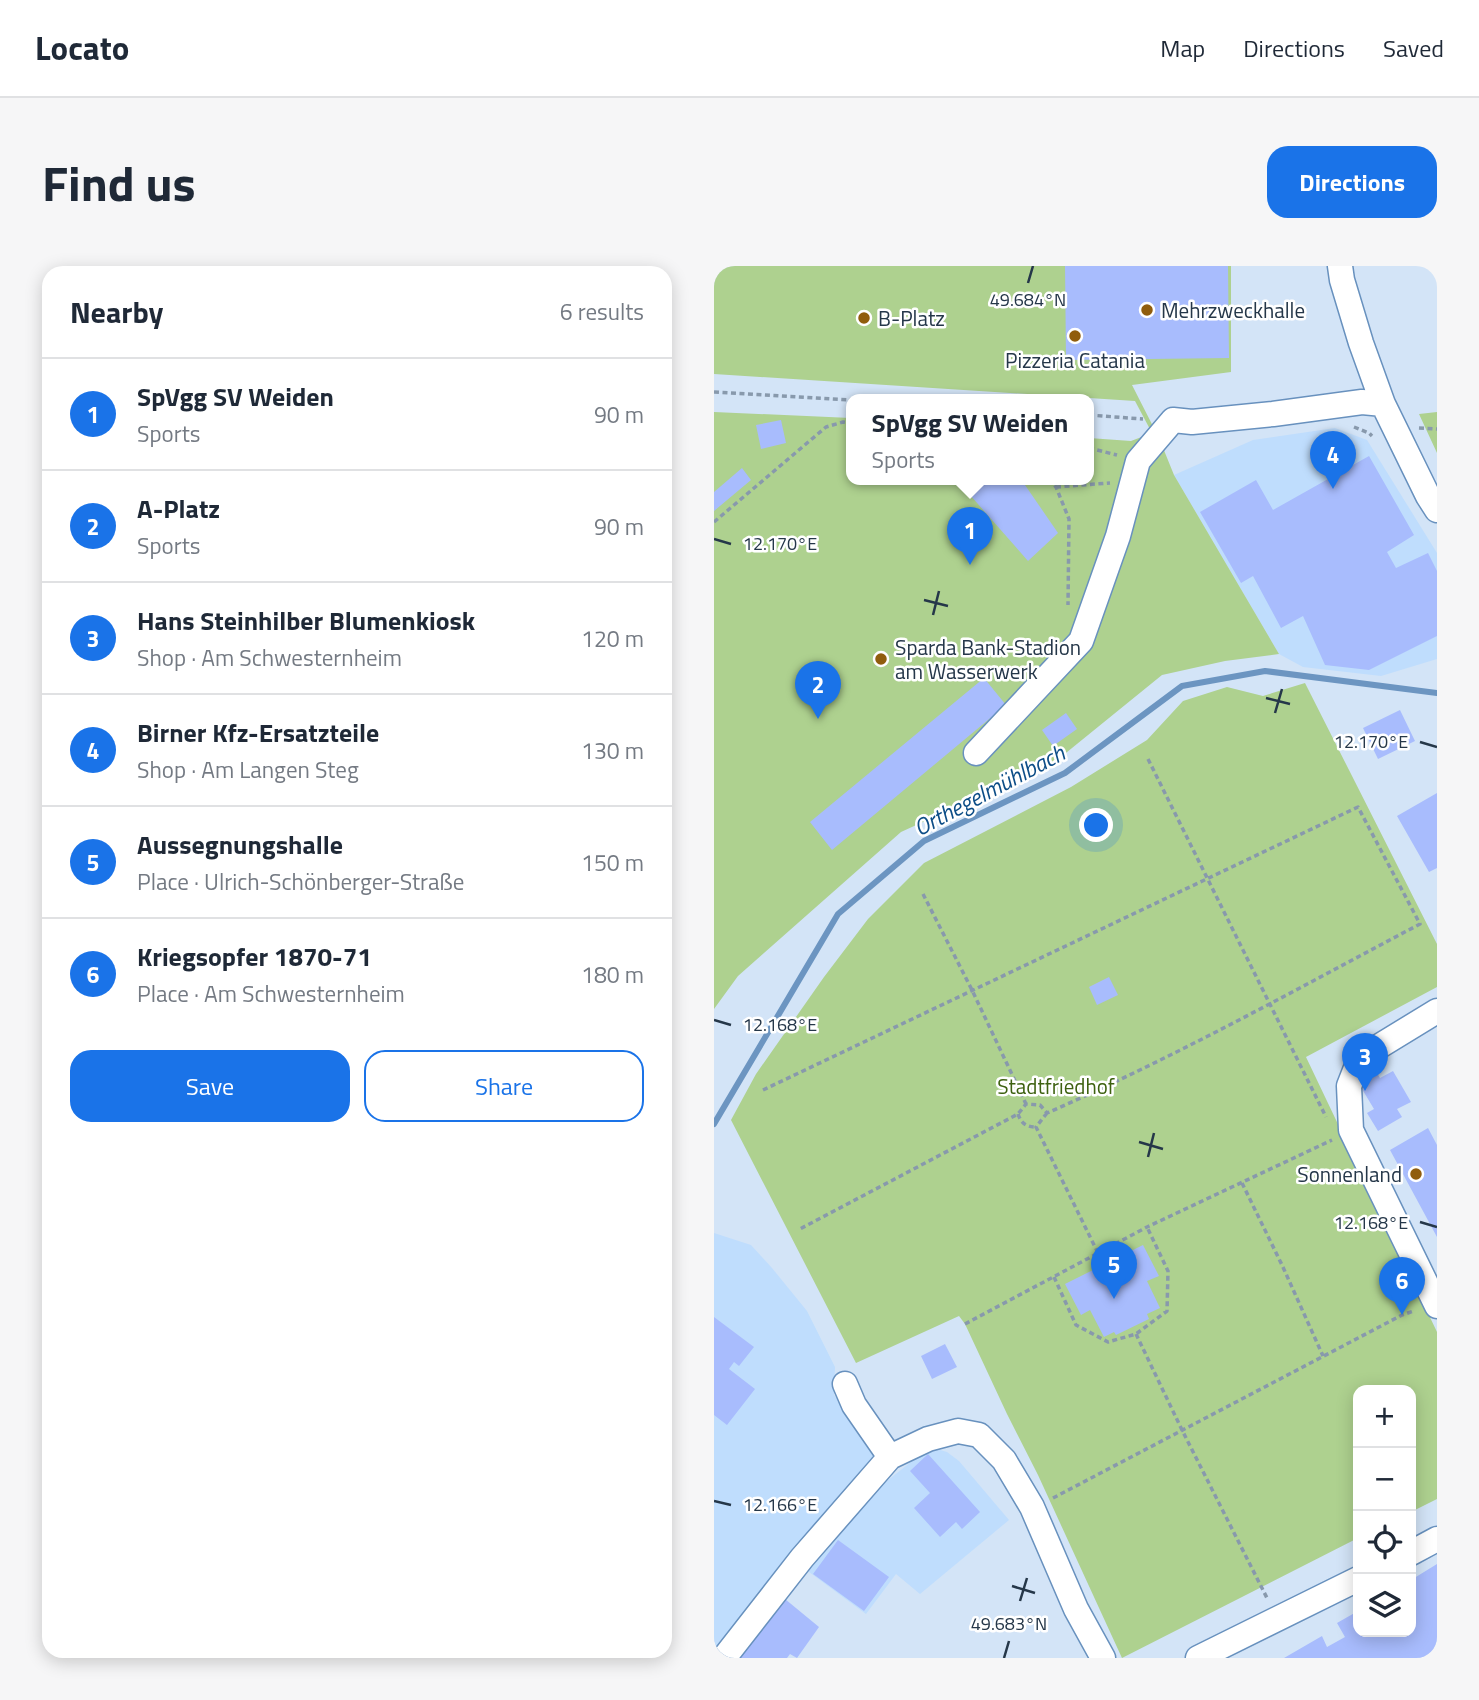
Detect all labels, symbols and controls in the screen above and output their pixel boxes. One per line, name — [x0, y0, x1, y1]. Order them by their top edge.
text: Locato — [35, 23, 129, 73]
text: Map — [1160, 30, 1205, 66]
text: Directions — [1243, 30, 1345, 66]
text: Saved — [1383, 30, 1444, 66]
text: Find us — [42, 145, 196, 220]
button: Directions — [1267, 146, 1437, 218]
text: 49.684°N — [990, 286, 1066, 313]
text: Nearby — [70, 289, 163, 335]
text: 6 results — [560, 294, 644, 329]
place label: Mehrzweckhalle — [1161, 294, 1305, 326]
place label: B-Platz — [878, 302, 945, 334]
marker: Mehrzweckhalle — [1139, 302, 1155, 318]
marker: B-Platz — [856, 310, 872, 326]
marker: Pizzeria Catania — [1067, 328, 1083, 344]
place label: Pizzeria Catania — [1005, 344, 1145, 376]
text: SpVgg SV Weiden — [137, 377, 334, 416]
popup — [846, 394, 1094, 485]
text: 1 — [87, 397, 99, 432]
text: 90 m — [594, 397, 644, 432]
text: SpVgg SV Weiden — [872, 403, 1068, 442]
text: Sports — [137, 416, 200, 451]
pin: 4 — [1310, 431, 1356, 489]
text: Sports — [872, 442, 935, 477]
text: A-Platz — [137, 489, 220, 528]
pin: 1 — [947, 507, 993, 565]
text: 2 — [87, 509, 99, 544]
text: 90 m — [594, 509, 644, 544]
text: Sports — [137, 528, 200, 563]
text: 12.170°E — [743, 530, 817, 557]
text: Hans Steinhilber Blumenkiosk — [137, 601, 475, 640]
text: 3 — [87, 621, 99, 656]
text: 120 m — [581, 621, 644, 656]
place label: Sparda Bank-Stadion am Wasserwerk — [895, 631, 1081, 687]
text: Shop · Am Schwesternheim — [137, 640, 402, 675]
marker: Sparda Bank-Stadion am Wasserwerk — [873, 651, 889, 667]
pin: 2 — [795, 661, 841, 719]
text: Birner Kfz-Ersatzteile — [137, 713, 379, 752]
text: 12.170°E — [1334, 728, 1408, 755]
text: 4 — [87, 733, 99, 768]
text: 130 m — [581, 733, 644, 768]
water label: Orthegelmühlbach — [907, 735, 1071, 845]
text: Shop · Am Langen Steg — [137, 752, 359, 787]
your location — [1079, 808, 1113, 842]
text: Aussegnungshalle — [137, 825, 343, 864]
text: 5 — [87, 845, 99, 880]
text: 150 m — [581, 845, 644, 880]
text: Place · Ulrich-Schönberger-Straße — [137, 864, 464, 899]
text: Kriegsopfer 1870-71 — [137, 937, 372, 976]
text: 6 — [87, 957, 99, 992]
text: 180 m — [581, 957, 644, 992]
text: Place · Am Schwesternheim — [137, 976, 405, 1011]
text: 12.168°E — [743, 1011, 817, 1038]
pin: 3 — [1342, 1033, 1388, 1091]
button: Save — [70, 1050, 350, 1122]
button: Share — [364, 1050, 644, 1122]
park label: Stadtfriedhof — [997, 1070, 1115, 1102]
place label: Sonnenland — [1297, 1158, 1402, 1190]
marker: Sonnenland — [1408, 1166, 1424, 1182]
text: 12.168°E — [1334, 1209, 1408, 1236]
pin: 5 — [1091, 1241, 1137, 1299]
pin: 6 — [1379, 1257, 1425, 1315]
map controls — [1353, 1385, 1416, 1637]
button: + — [1353, 1385, 1416, 1448]
button: − — [1353, 1448, 1416, 1511]
text: 12.166°E — [743, 1491, 817, 1518]
button: locate — [1353, 1511, 1416, 1574]
button: layers — [1353, 1574, 1416, 1637]
text: 49.683°N — [971, 1610, 1047, 1637]

